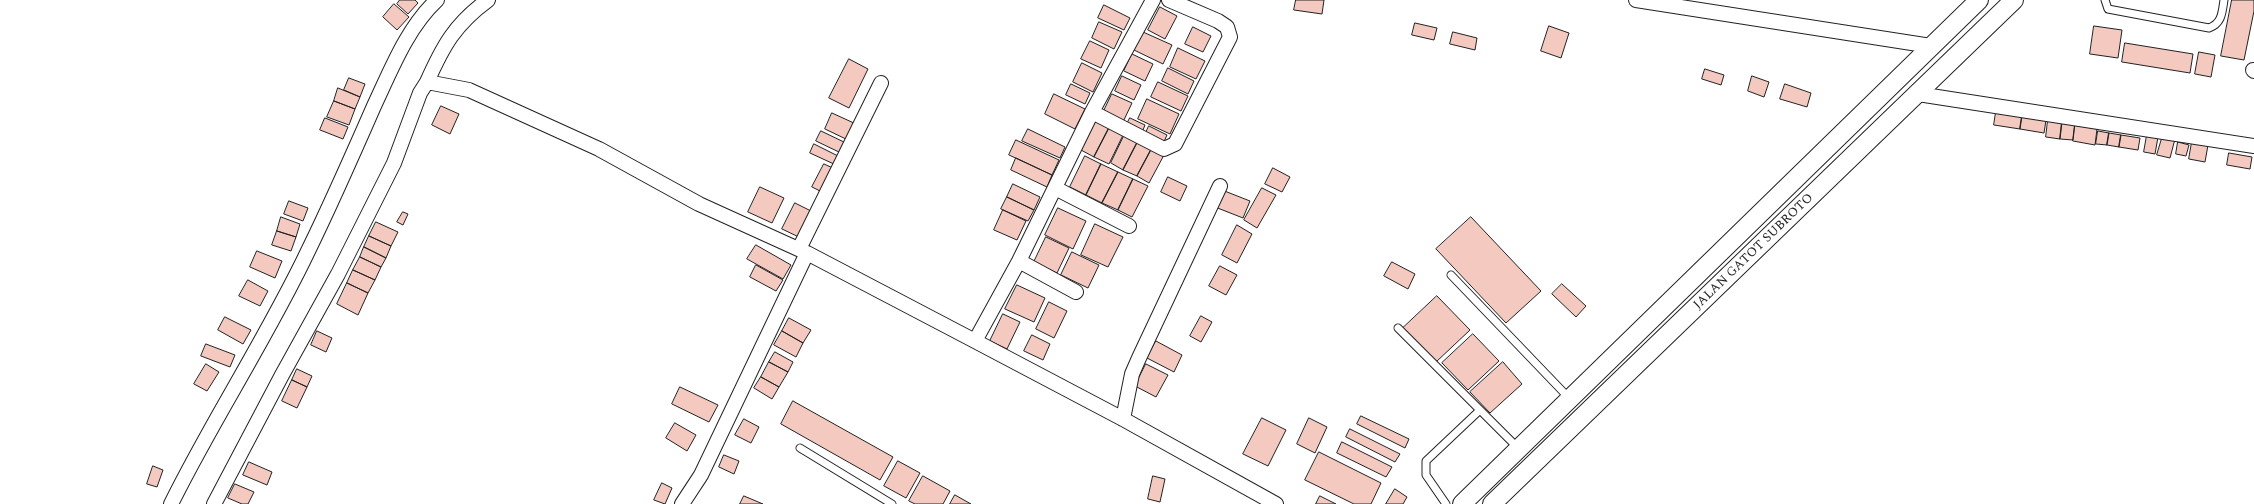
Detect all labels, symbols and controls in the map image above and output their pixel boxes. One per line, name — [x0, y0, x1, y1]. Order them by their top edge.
street label: JALAN GATOT SUBROTO — [1691, 191, 1817, 313]

